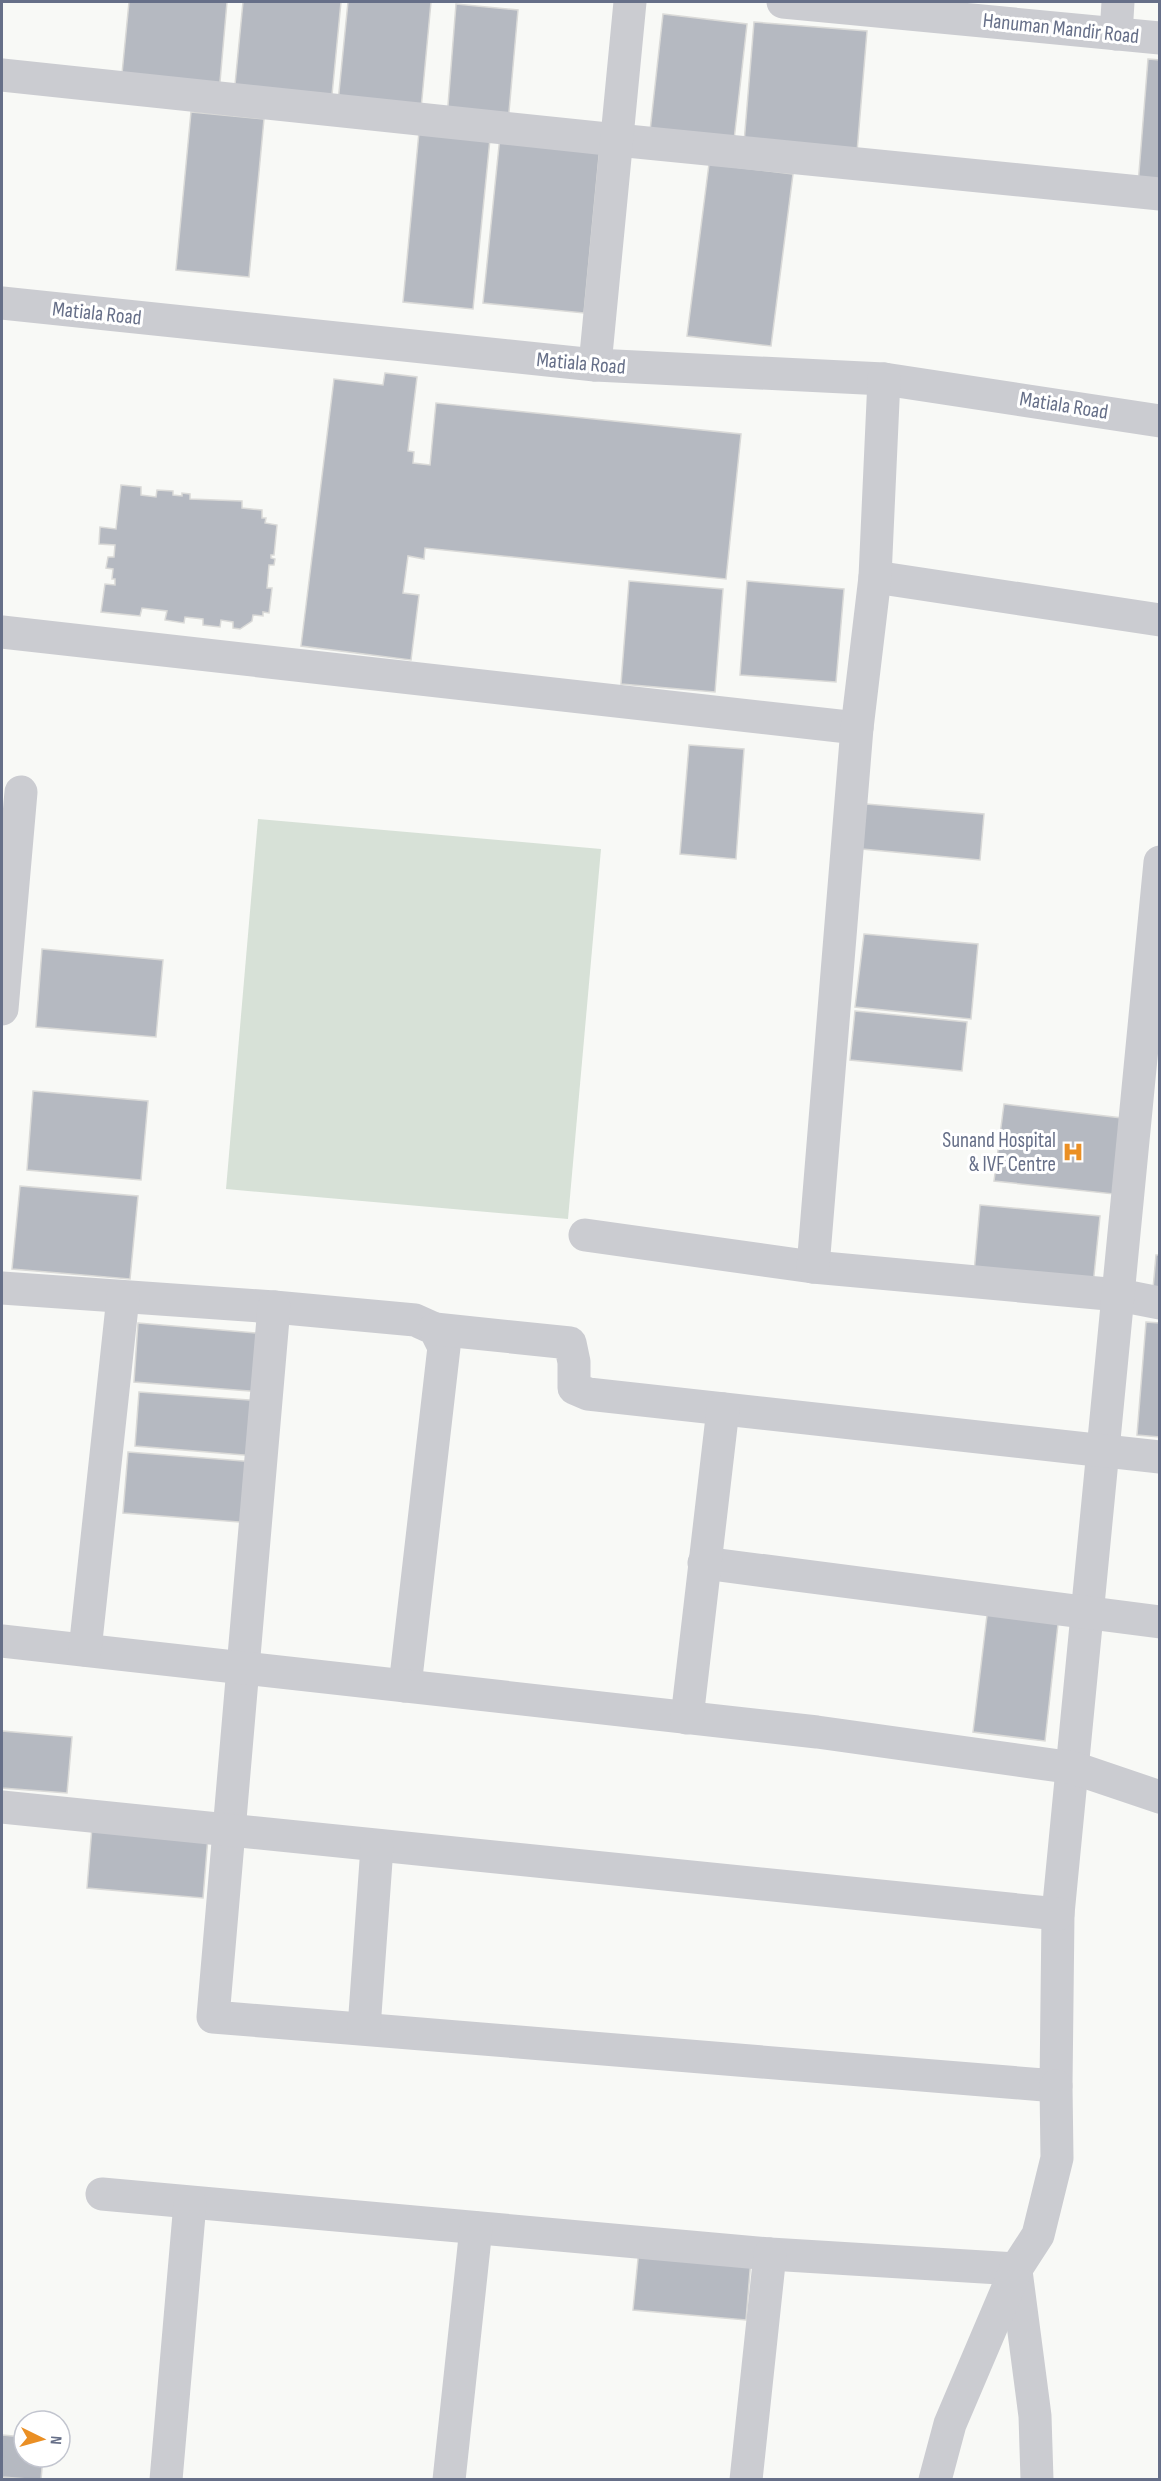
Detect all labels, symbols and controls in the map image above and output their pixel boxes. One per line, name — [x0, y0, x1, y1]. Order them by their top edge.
street label: Hanuman Mandir Road — [982, 8, 1140, 49]
street label: Matiala Road — [51, 296, 143, 331]
street label: Matiala Road — [535, 347, 627, 380]
street label: Matiala Road — [1018, 386, 1110, 425]
place label: Sunand Hospital & IVF Centre — [942, 1128, 1056, 1177]
hospital icon: Sunand Hospital & IVF Centre — [1061, 1140, 1085, 1164]
north arrow — [12, 2409, 72, 2469]
text: N — [46, 2435, 65, 2445]

